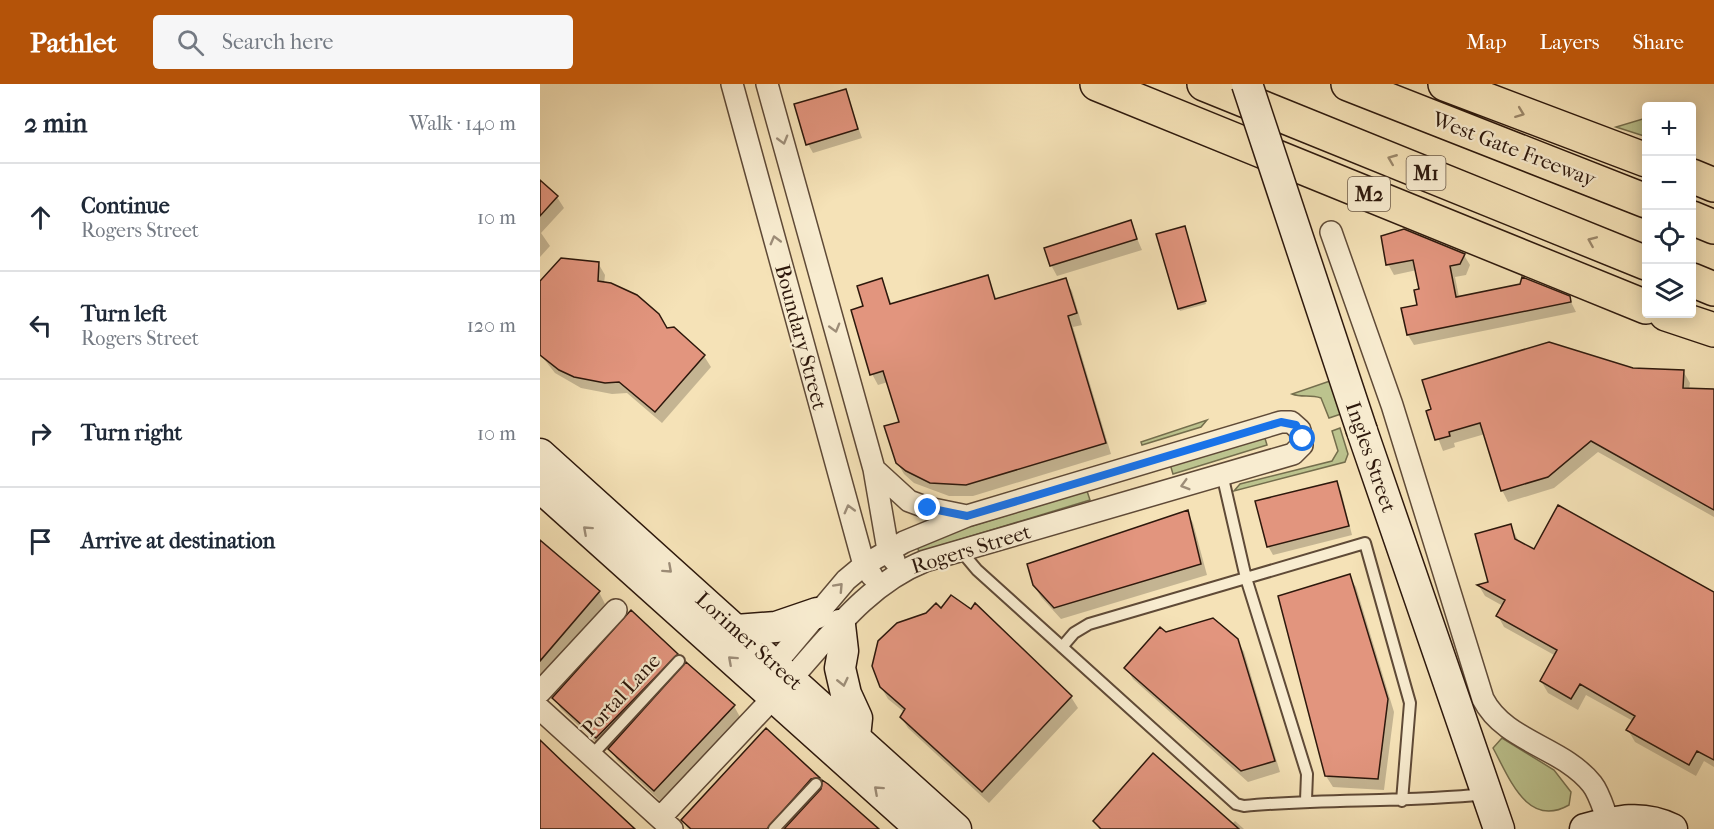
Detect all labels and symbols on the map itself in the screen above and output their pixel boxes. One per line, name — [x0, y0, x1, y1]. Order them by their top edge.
street label: West Gate Freeway — [1428, 106, 1600, 191]
one-way arrow — [1513, 106, 1524, 118]
one-way arrow — [776, 134, 788, 145]
one-way arrow — [1388, 154, 1399, 166]
road number: M1 — [1406, 156, 1446, 190]
road number: M2 — [1348, 177, 1390, 211]
one-way arrow — [770, 235, 782, 245]
one-way arrow — [1588, 236, 1599, 248]
street label: Boundary Street — [770, 262, 832, 413]
one-way arrow — [828, 323, 841, 333]
street label: Ingles Street — [1341, 399, 1401, 516]
route start — [1289, 425, 1315, 451]
one-way arrow — [1180, 478, 1191, 490]
route end — [914, 494, 940, 520]
one-way arrow — [843, 504, 856, 514]
street label: Rogers Street — [908, 519, 1034, 579]
one-way arrow — [584, 526, 594, 537]
one-way arrow — [662, 562, 672, 573]
one-way arrow — [832, 584, 843, 594]
street label: Lorimer Street — [691, 587, 808, 695]
street label: Portal Lane — [577, 649, 665, 741]
one-way arrow — [729, 656, 739, 667]
one-way arrow — [836, 677, 849, 687]
one-way arrow — [874, 786, 885, 797]

